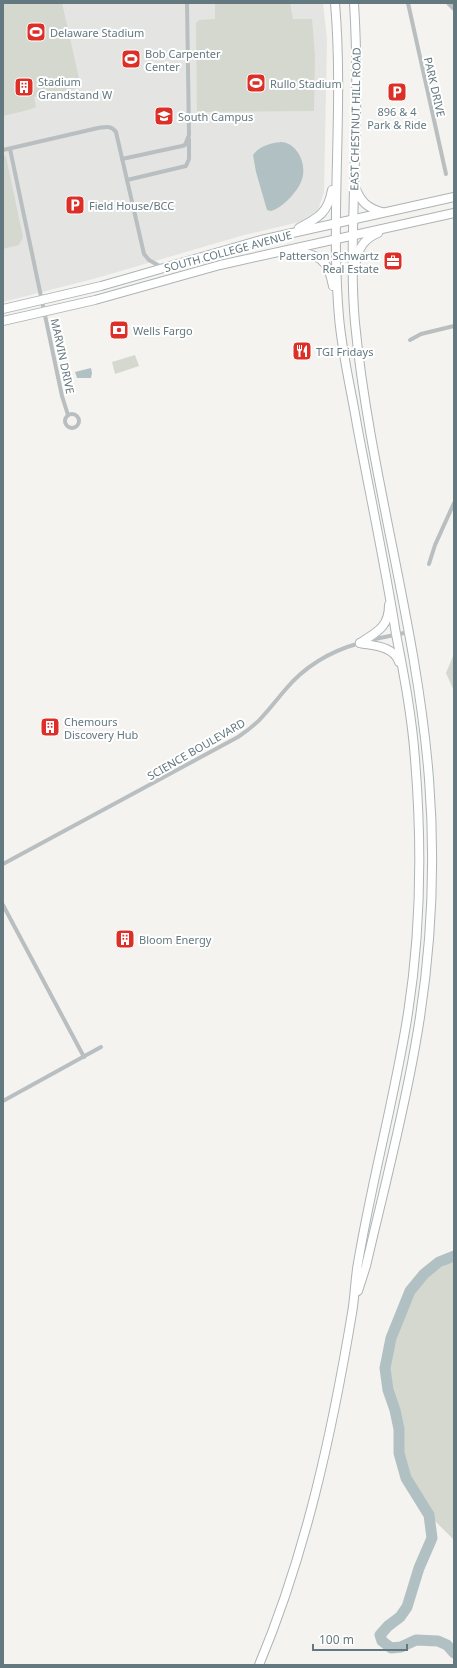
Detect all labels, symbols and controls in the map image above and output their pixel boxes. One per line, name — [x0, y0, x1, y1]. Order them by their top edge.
sports icon: Delaware Stadium — [25, 21, 47, 43]
place label: Delaware Stadium — [50, 25, 144, 40]
place label: Bob Carpenter Center — [145, 46, 221, 74]
street label: EAST CHESTNUT HILL ROAD — [346, 47, 364, 191]
sports icon: Bob Carpenter Center — [120, 48, 142, 70]
street label: PARK DRIVE — [421, 56, 449, 118]
sports icon: Rullo Stadium — [245, 72, 267, 94]
place label: Stadium Grandstand W — [38, 74, 113, 102]
building icon: Stadium Grandstand W — [13, 76, 35, 98]
place label: Rullo Stadium — [270, 76, 342, 91]
parking icon: 896 & 4 Park & Ride — [386, 81, 408, 103]
place label: 896 & 4 Park & Ride — [367, 104, 427, 132]
school or university icon: South Campus — [153, 105, 175, 127]
place label: South Campus — [178, 109, 253, 124]
parking icon: Field House/BCC — [64, 194, 86, 216]
place label: Field House/BCC — [89, 198, 174, 213]
street label: SOUTH COLLEGE AVENUE — [163, 227, 293, 275]
place label: Patterson Schwartz Real Estate — [279, 248, 379, 276]
office icon: Patterson Schwartz Real Estate — [382, 250, 404, 272]
street label: MARVIN DRIVE — [48, 317, 78, 395]
bank icon: Wells Fargo — [108, 319, 130, 341]
place label: Wells Fargo — [133, 323, 193, 338]
restaurant icon: TGI Fridays — [291, 340, 313, 362]
place label: TGI Fridays — [316, 344, 373, 359]
place label: Chemours Discovery Hub — [64, 714, 139, 742]
street label: SCIENCE BOULEVARD — [144, 715, 248, 783]
building icon: Chemours Discovery Hub — [39, 716, 61, 738]
building icon: Bloom Energy — [114, 928, 136, 950]
place label: Bloom Energy — [139, 932, 212, 947]
scale bar — [313, 1626, 407, 1652]
text: 100 m — [319, 1631, 354, 1648]

